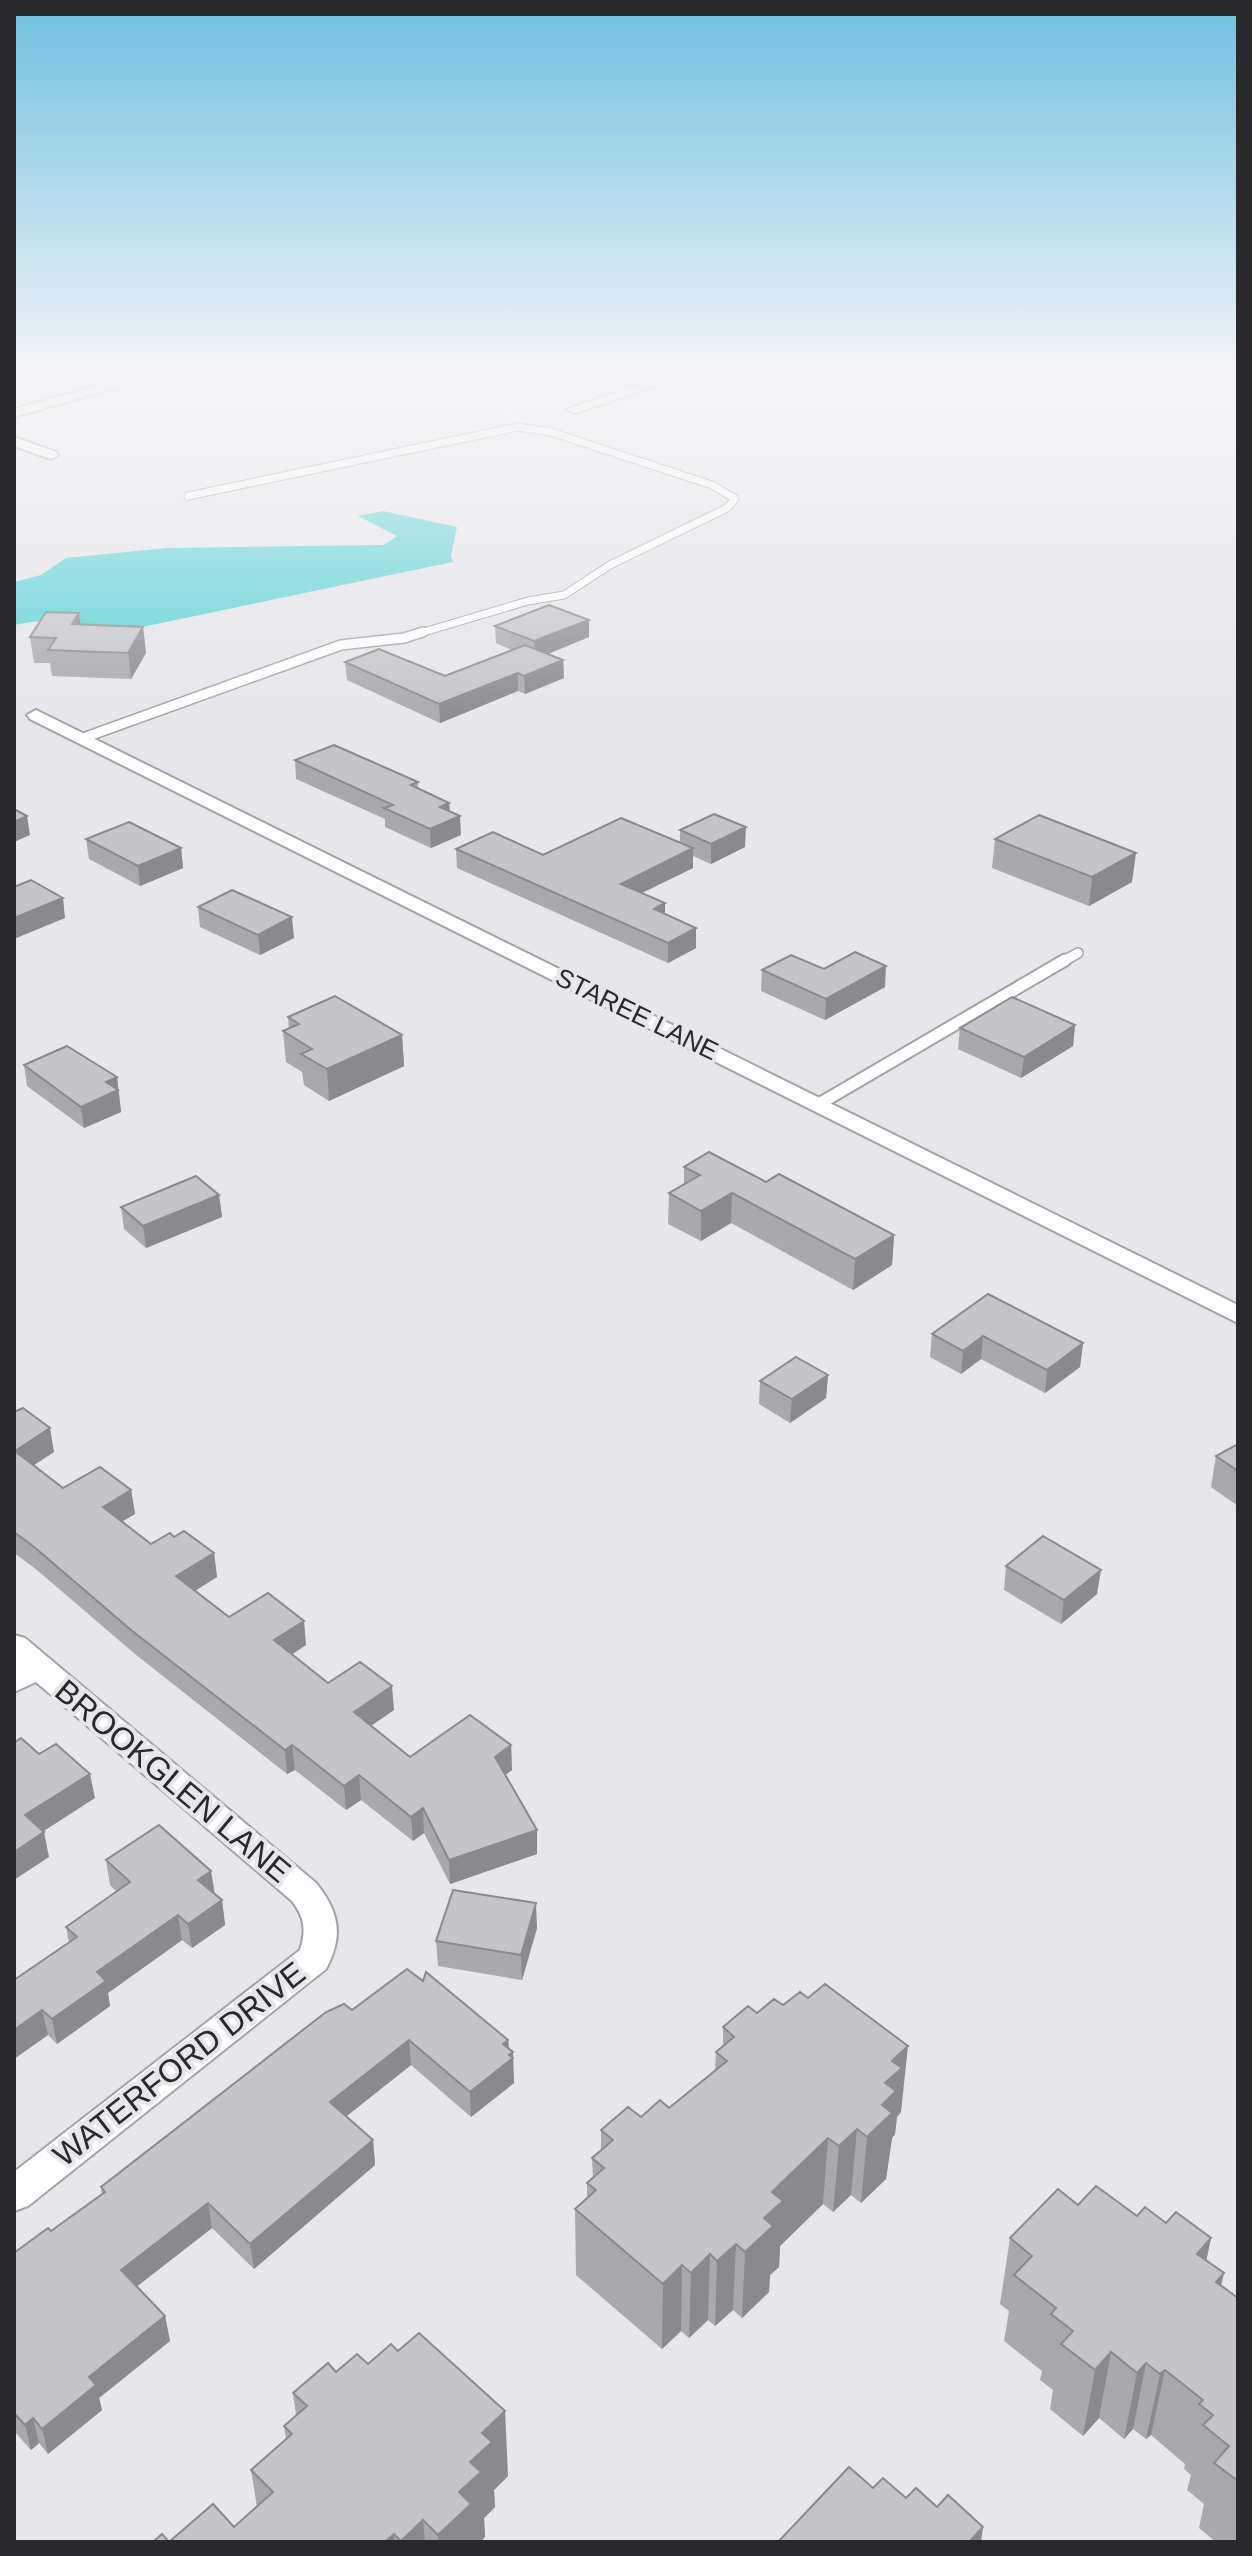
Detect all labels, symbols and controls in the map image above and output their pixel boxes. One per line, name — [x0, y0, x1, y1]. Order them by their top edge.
street label: STAREE LANE — [551, 962, 723, 1066]
street label: BROOKGLEN LANE — [48, 1672, 298, 1890]
street label: WATERFORD DRIVE — [46, 1955, 312, 2173]

